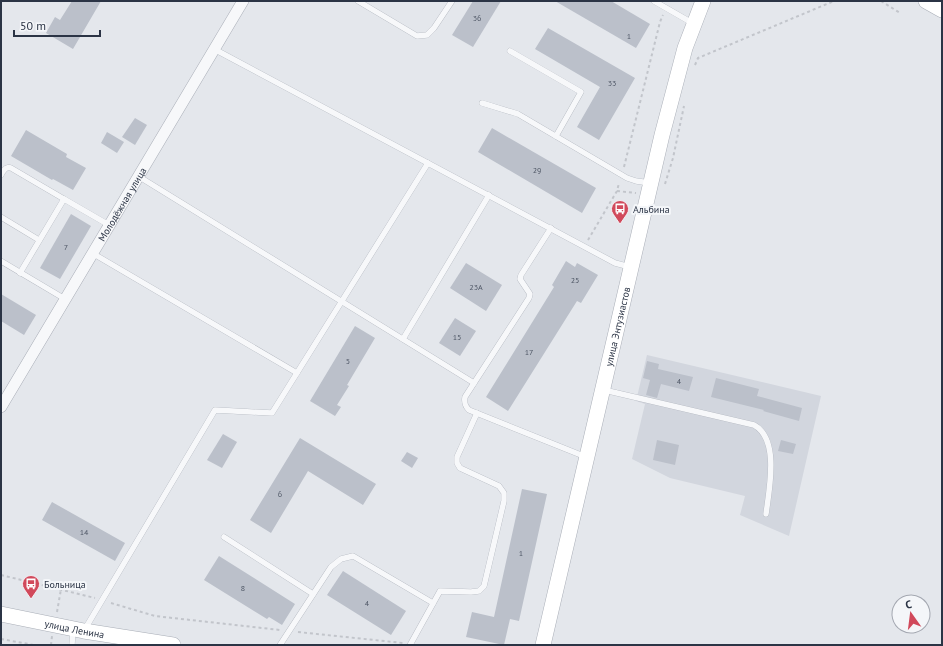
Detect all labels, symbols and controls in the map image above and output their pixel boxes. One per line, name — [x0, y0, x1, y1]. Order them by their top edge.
scale bar — [14, 12, 100, 38]
house number: 36 — [473, 13, 481, 23]
text: 50 m — [20, 18, 46, 33]
house number: 1 — [627, 31, 631, 41]
house number: 33 — [608, 78, 616, 88]
street label: Молодёжная улица — [95, 165, 149, 244]
house number: 29 — [533, 165, 541, 175]
bus stop icon: Альбина — [610, 199, 630, 224]
place label: Альбина — [633, 203, 670, 216]
house number: 7 — [64, 242, 68, 252]
house number: 25 — [571, 275, 579, 285]
house number: 23А — [469, 282, 483, 292]
street label: улица Энтузиастов — [602, 286, 633, 368]
house number: 15 — [453, 332, 461, 342]
house number: 17 — [525, 347, 533, 357]
house number: 5 — [346, 356, 350, 366]
house number: 4 — [677, 376, 682, 386]
house number: 6 — [278, 489, 282, 499]
house number: 14 — [80, 527, 89, 537]
house number: 1 — [519, 548, 523, 558]
bus stop icon: Больница — [21, 574, 41, 599]
place label: Больница — [44, 578, 86, 591]
house number: 8 — [241, 583, 245, 593]
north arrow — [891, 594, 931, 634]
text: С — [904, 597, 913, 612]
house number: 4 — [365, 598, 370, 608]
street label: улица Ленина — [43, 617, 105, 641]

